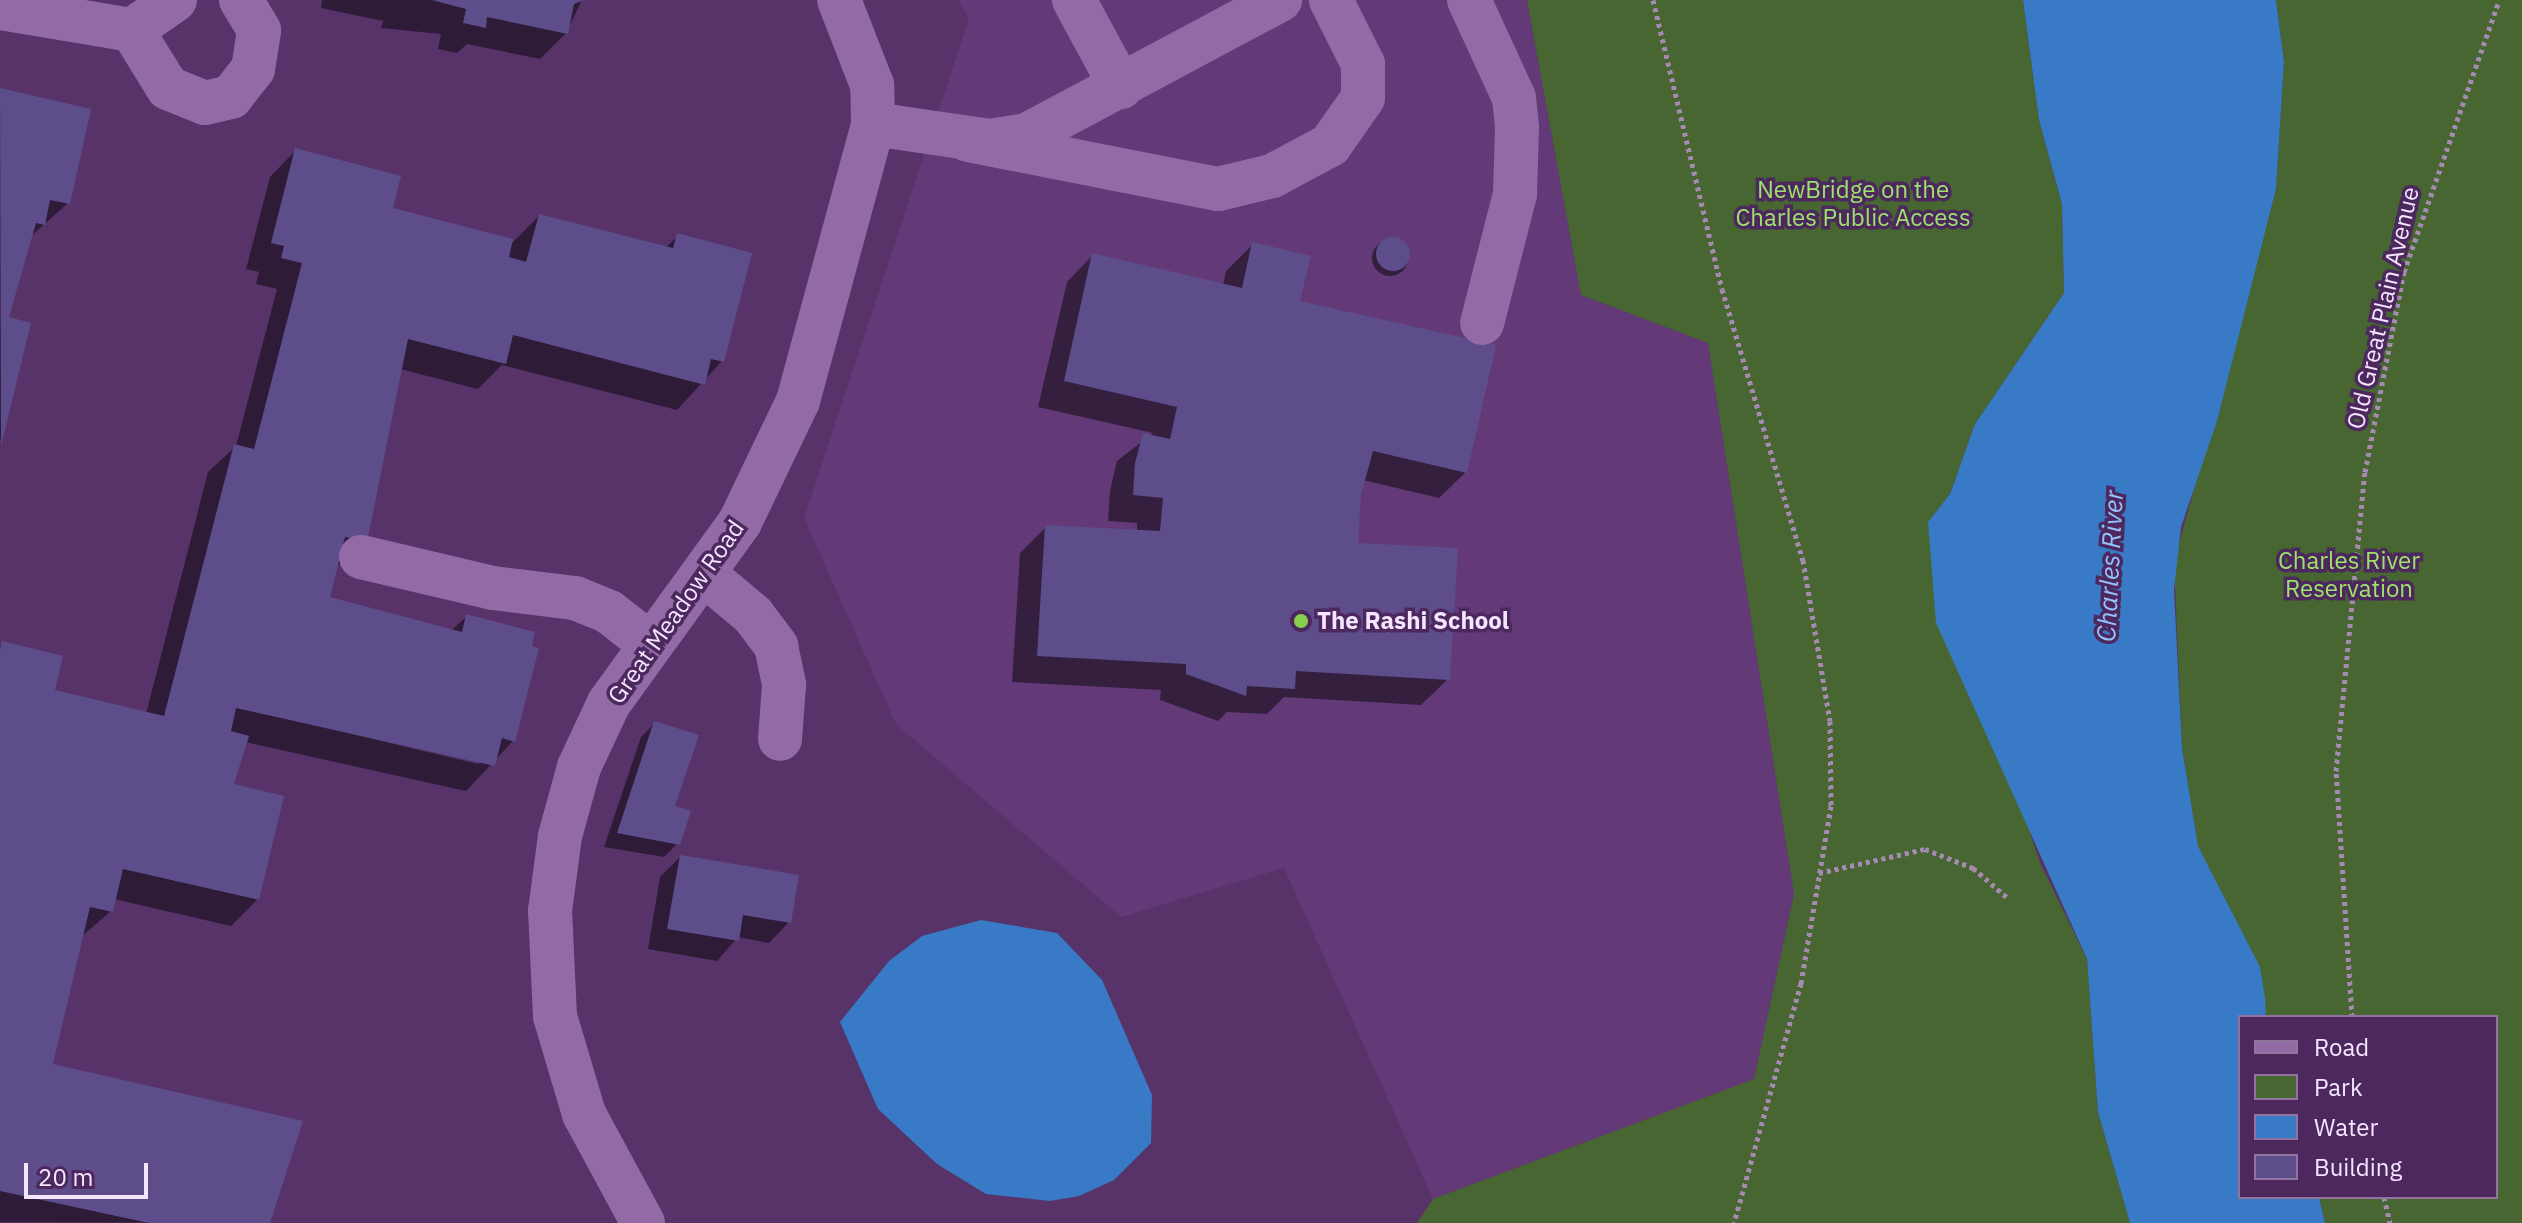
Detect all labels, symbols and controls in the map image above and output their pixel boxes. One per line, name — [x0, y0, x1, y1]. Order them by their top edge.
park label: NewBridge on the Charles Public Access — [1735, 176, 1971, 232]
street label: Old Great Plain Avenue — [2341, 184, 2425, 432]
water label: Charles River — [2090, 489, 2130, 643]
street label: Great Meadow Road — [602, 515, 750, 709]
park label: Charles River Reservation — [2278, 547, 2420, 603]
place label: The Rashi School — [1317, 607, 1509, 635]
marker: The Rashi School — [1292, 612, 1310, 630]
legend — [2238, 1015, 2498, 1199]
text: Road — [2314, 1031, 2369, 1063]
text: Park — [2314, 1071, 2363, 1103]
text: Water — [2314, 1111, 2378, 1143]
scale bar — [28, 1147, 152, 1197]
text: Building — [2314, 1151, 2402, 1183]
text: 20 m — [38, 1161, 93, 1193]

